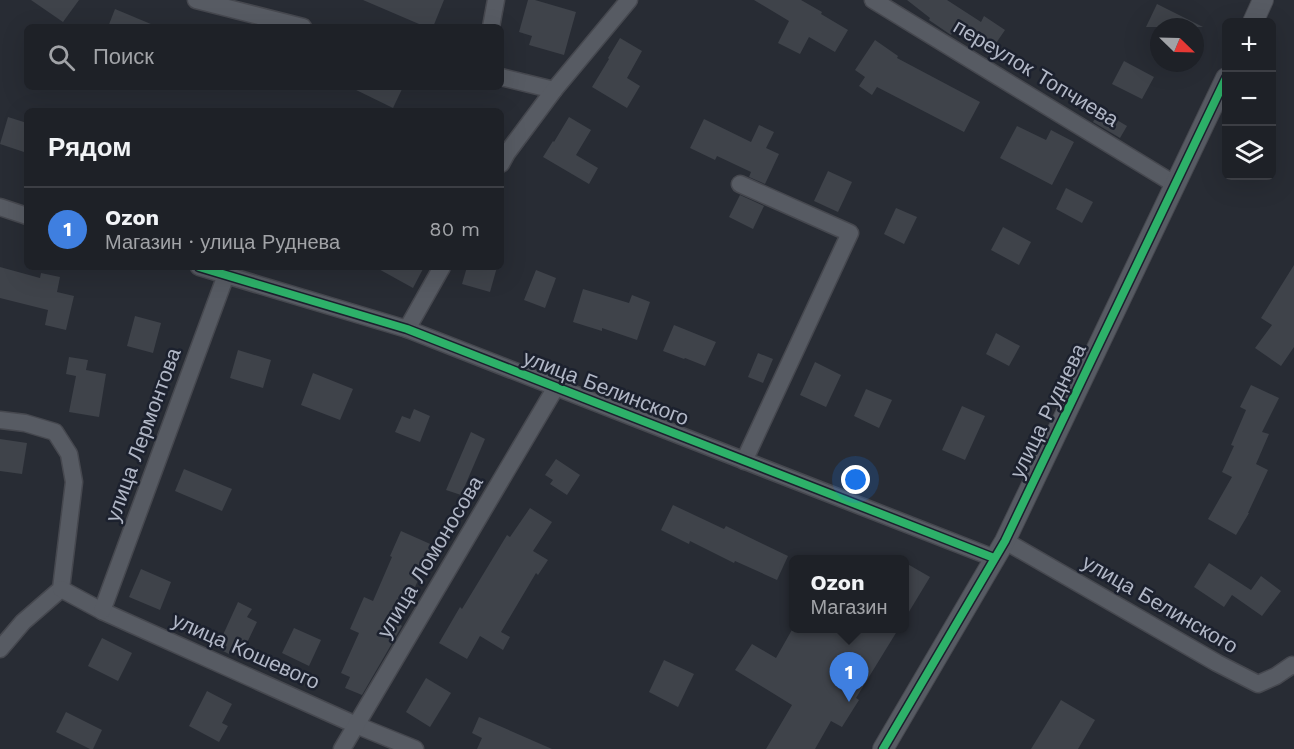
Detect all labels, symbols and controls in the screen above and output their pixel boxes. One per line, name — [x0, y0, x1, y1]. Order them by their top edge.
street label: переулок Топчиева — [949, 13, 1124, 132]
north arrow — [1150, 18, 1204, 72]
map controls — [1222, 18, 1276, 180]
button: + — [1222, 18, 1276, 72]
search box — [24, 24, 504, 90]
icon: search — [45, 41, 78, 74]
text: Поиск — [93, 44, 154, 69]
button: − — [1222, 72, 1276, 126]
button: layers — [1222, 126, 1276, 180]
text: Рядом — [48, 132, 131, 162]
text: Ozon — [105, 205, 159, 230]
text: 1 — [63, 217, 72, 241]
text: 80 m — [429, 217, 480, 241]
text: Магазин · улица Руднева — [105, 230, 340, 254]
street label: улица Руднева — [1004, 339, 1091, 482]
street label: улица Лермонтова — [99, 344, 186, 525]
street label: улица Белинского — [520, 344, 693, 431]
your location — [841, 465, 870, 494]
street label: улица Ломоносова — [371, 471, 488, 642]
street label: улица Белинского — [1078, 549, 1243, 658]
popup — [789, 555, 909, 633]
text: Ozon — [810, 570, 865, 595]
text: Магазин — [810, 595, 888, 619]
street label: улица Кошевого — [169, 607, 324, 694]
pin: 1 — [830, 652, 868, 702]

